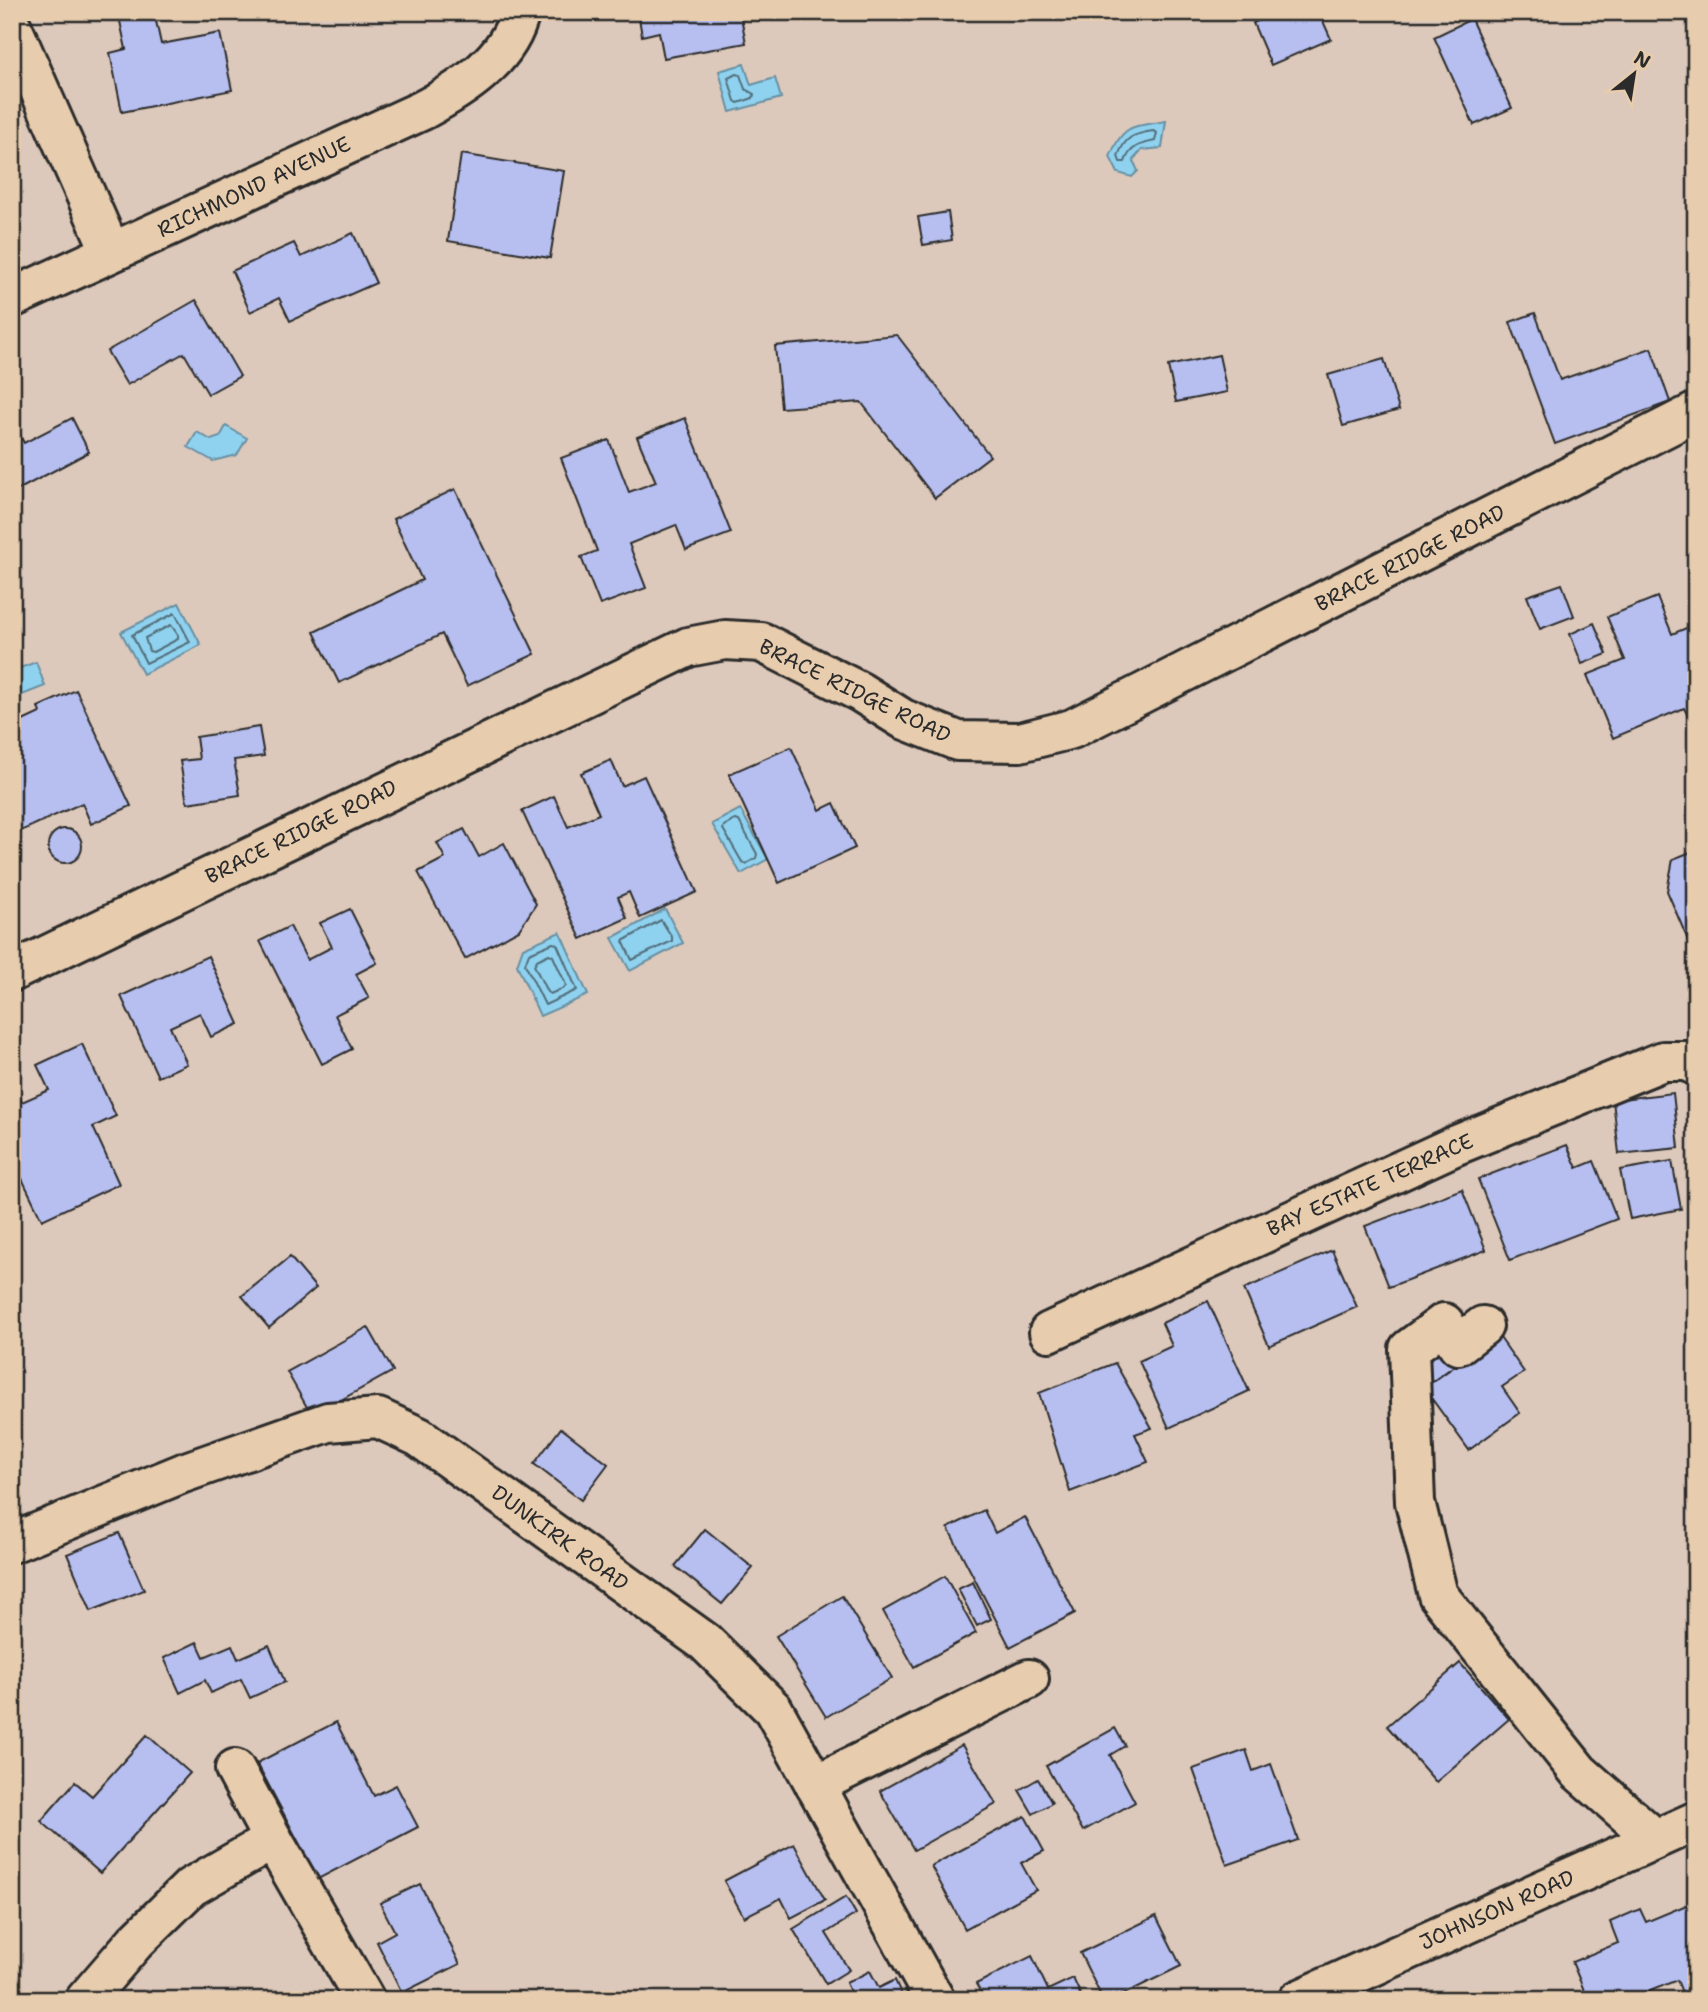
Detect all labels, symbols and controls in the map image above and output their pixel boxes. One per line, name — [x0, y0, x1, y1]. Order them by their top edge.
north arrow — [1600, 38, 1670, 108]
text: N — [1629, 45, 1655, 74]
street label: RICHMOND AVENUE — [153, 130, 355, 244]
street label: BRACE RIDGE ROAD — [1310, 498, 1510, 618]
street label: BRACE RIDGE ROAD — [755, 632, 955, 750]
street label: BRACE RIDGE ROAD — [201, 773, 401, 891]
street label: BAY ESTATE TERRACE — [1262, 1127, 1478, 1243]
street label: DUNKIRK ROAD — [486, 1479, 634, 1597]
street label: JOHNSON ROAD — [1415, 1863, 1579, 1957]

